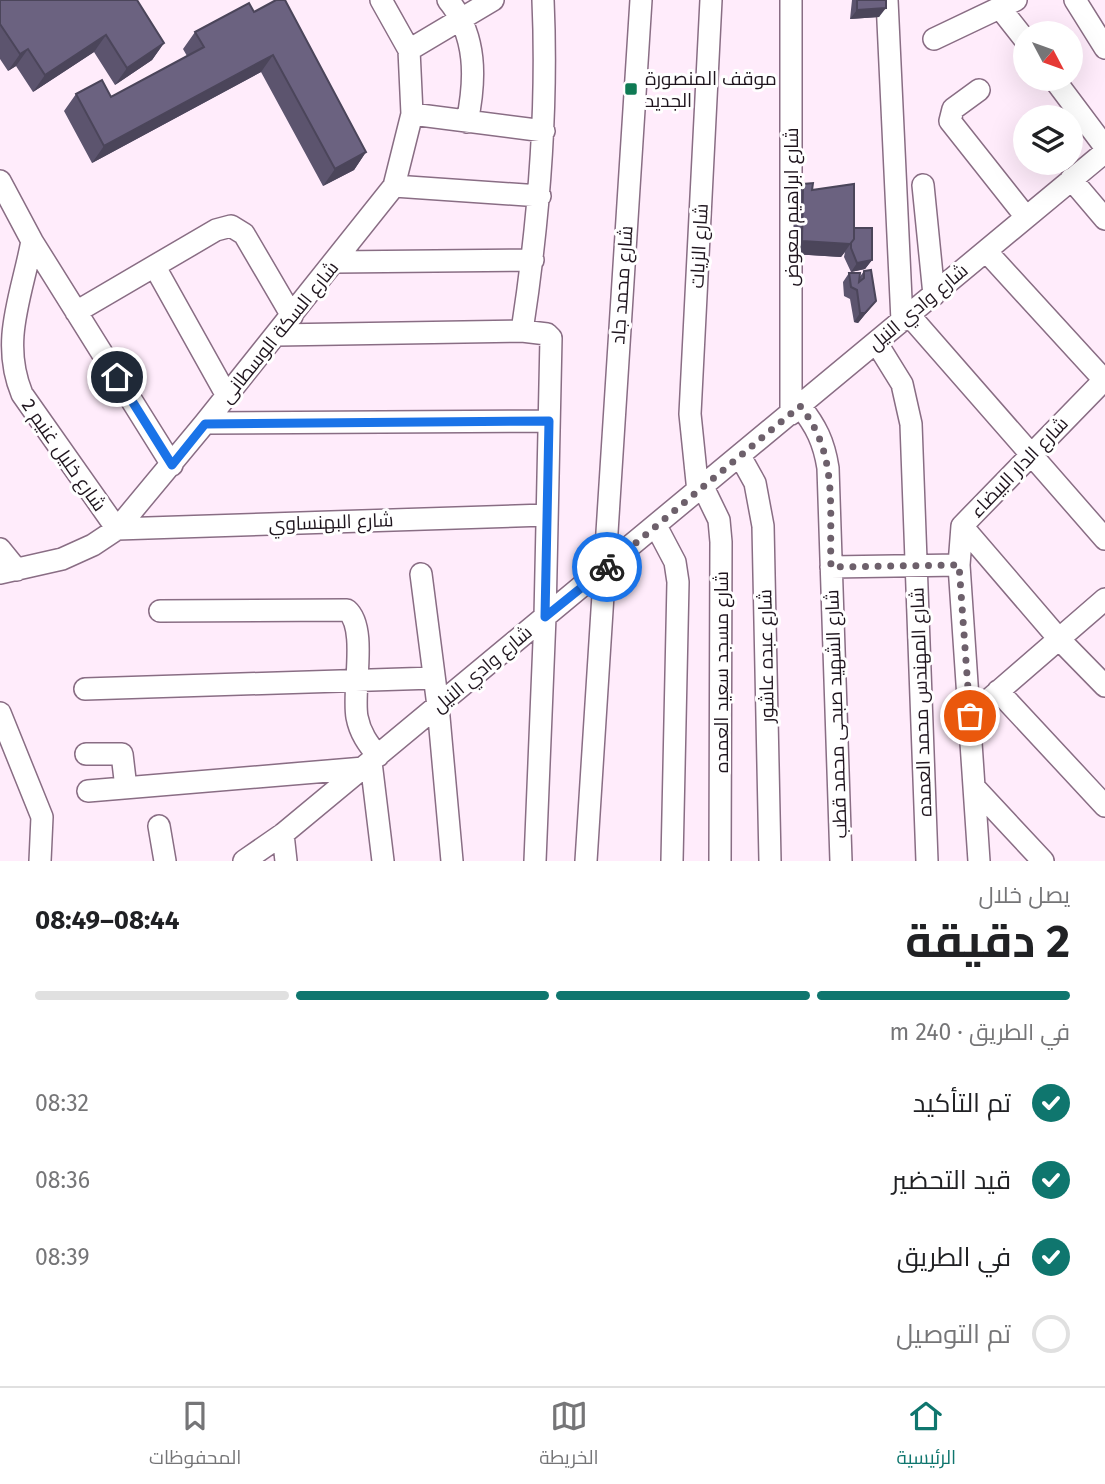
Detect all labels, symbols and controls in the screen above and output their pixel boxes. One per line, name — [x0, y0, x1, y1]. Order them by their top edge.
north arrow — [1013, 21, 1083, 91]
map controls — [1013, 21, 1083, 175]
place label: موقف المنصورة الجديد — [645, 67, 777, 112]
marker: موقف المنصورة الجديد — [623, 81, 639, 97]
button: layers — [1013, 105, 1083, 175]
street label: شارع ابراهيم معوض — [780, 128, 805, 287]
street label: شارع الزيات — [685, 203, 715, 289]
street label: شارع محمد جاد — [606, 225, 640, 345]
street label: شارع السكة الوسطانى — [215, 256, 345, 409]
street label: شارع وادي النيل — [863, 259, 975, 358]
pin — [87, 347, 147, 407]
icon: home — [98, 358, 136, 396]
street label: شارع خليل غنيم 2 — [15, 395, 111, 517]
street label: شارع الدار البيضاء — [965, 412, 1074, 524]
street label: شارع البهنساوي — [268, 508, 394, 539]
courier — [572, 532, 642, 602]
icon: bike — [588, 548, 626, 586]
street label: شارع مسجد سعيد العمده — [710, 571, 735, 773]
street label: شارع المهندس محمد العمده — [906, 587, 938, 817]
street label: شارع عبده عاشور — [753, 589, 781, 724]
street label: شارع الشهيد صبحى محمد قطب — [820, 589, 854, 839]
street label: شارع وادي النيل — [427, 621, 539, 720]
pin — [940, 686, 1000, 746]
icon: bag — [951, 697, 989, 735]
text: يصل خلال — [979, 881, 1070, 909]
text: 08:44–08:49 — [35, 905, 180, 936]
text: 2 دقيقة — [905, 914, 1070, 969]
text: في الطريق · 240 m — [890, 1018, 1070, 1046]
icon: check — [1032, 1084, 1070, 1122]
text: تم التأكيد — [913, 1088, 1011, 1119]
text: 08:32 — [35, 1089, 89, 1117]
icon: check — [1032, 1161, 1070, 1199]
text: قيد التحضير — [892, 1165, 1011, 1196]
text: 08:36 — [35, 1166, 90, 1194]
icon: check — [1032, 1238, 1070, 1276]
text: في الطريق — [897, 1242, 1011, 1273]
text: 08:39 — [35, 1243, 90, 1271]
text: تم التوصيل — [896, 1319, 1011, 1350]
tab: المحفوظات — [149, 1397, 241, 1475]
tab: الخريطة — [539, 1397, 599, 1475]
tab: الرئيسية — [896, 1397, 956, 1475]

